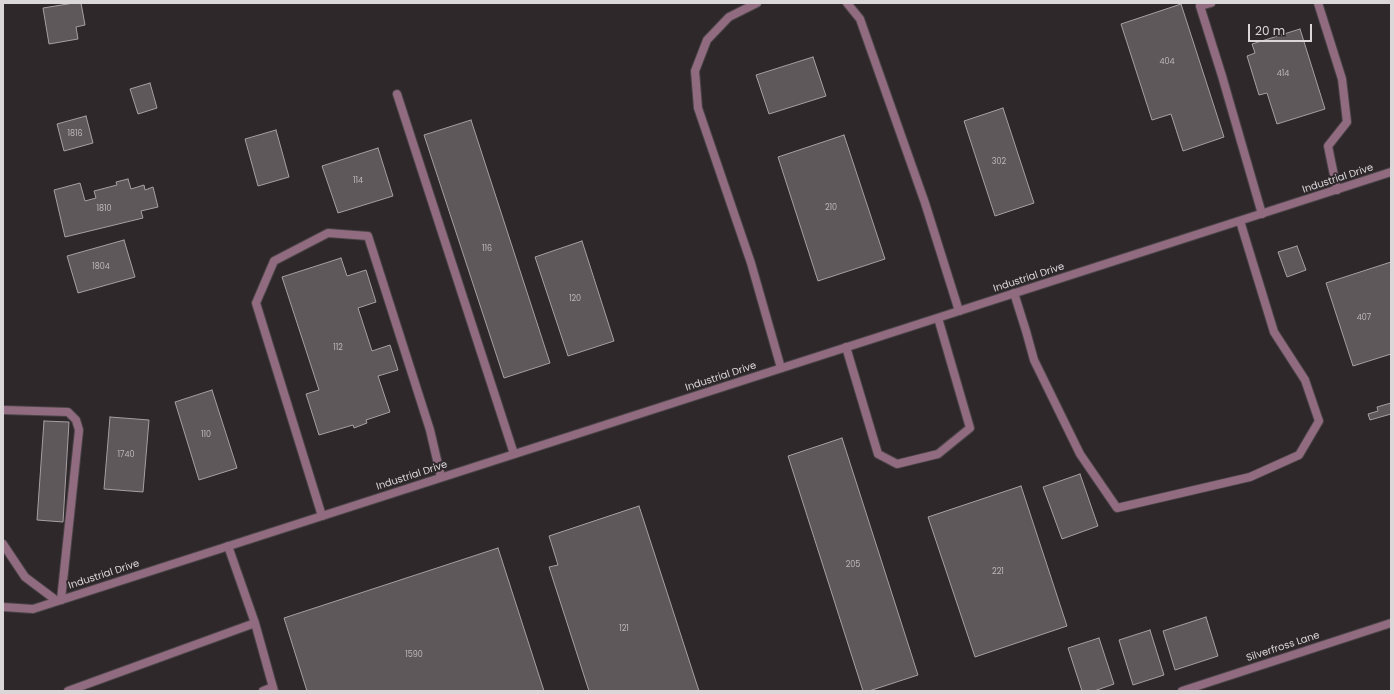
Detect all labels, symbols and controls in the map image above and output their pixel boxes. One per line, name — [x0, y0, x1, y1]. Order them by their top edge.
scale bar — [1250, 16, 1314, 42]
text: 20 m — [1255, 22, 1285, 39]
house number: 404 — [1159, 57, 1175, 67]
house number: 414 — [1277, 69, 1289, 79]
house number: 1816 — [67, 129, 83, 139]
house number: 302 — [992, 157, 1006, 167]
street label: Industrial Drive — [1301, 162, 1375, 196]
house number: 114 — [353, 176, 363, 186]
house number: 210 — [825, 203, 837, 213]
house number: 1810 — [96, 204, 112, 214]
house number: 116 — [482, 244, 492, 254]
street label: Industrial Drive — [992, 261, 1066, 295]
house number: 1804 — [92, 262, 110, 272]
house number: 120 — [569, 294, 581, 304]
house number: 407 — [1357, 313, 1371, 323]
house number: 112 — [333, 343, 343, 353]
street label: Industrial Drive — [684, 360, 758, 394]
house number: 110 — [201, 430, 211, 440]
house number: 1740 — [118, 450, 134, 460]
street label: Industrial Drive — [375, 459, 449, 493]
street label: Industrial Drive — [67, 558, 141, 592]
house number: 205 — [846, 560, 860, 570]
house number: 221 — [992, 567, 1004, 577]
house number: 121 — [619, 624, 629, 634]
street label: Silverfross Lane — [1245, 629, 1321, 665]
house number: 1590 — [405, 650, 423, 660]

